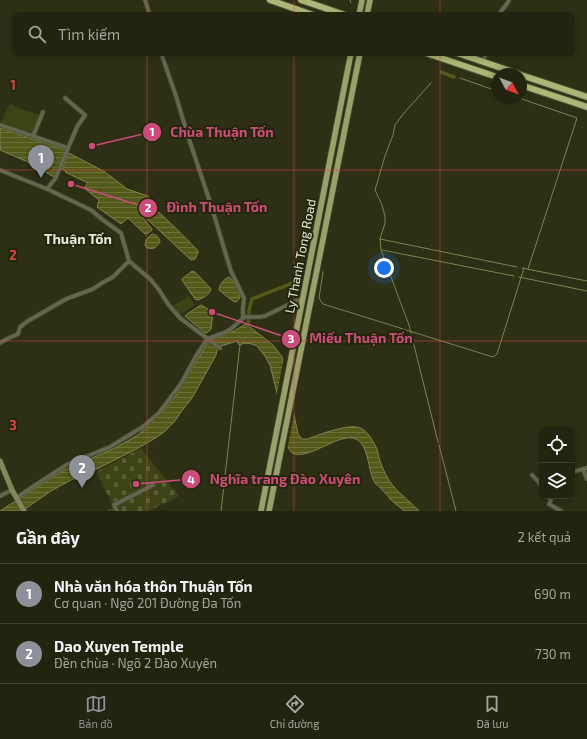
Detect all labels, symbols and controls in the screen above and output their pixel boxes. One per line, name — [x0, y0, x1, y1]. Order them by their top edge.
search box — [12, 12, 575, 56]
icon: search — [26, 23, 48, 45]
text: Tìm kiếm — [58, 25, 120, 43]
north arrow — [491, 68, 527, 104]
text: 1 — [10, 77, 16, 93]
callout: Chùa Thuận Tốn — [142, 119, 282, 145]
text: Chùa Thuận Tốn — [170, 123, 274, 140]
text: 1 — [149, 124, 155, 138]
pin: 1 — [28, 145, 54, 178]
callout: Đình Thuận Tốn — [138, 195, 276, 221]
text: Đình Thuận Tốn — [167, 198, 267, 215]
street label: Ly Thanh Tong Road — [281, 198, 319, 314]
text: 2 — [145, 200, 152, 214]
district label: Thuận Tốn — [44, 230, 112, 247]
text: 2 — [9, 247, 17, 263]
your location — [374, 258, 394, 278]
callout: Miếu Thuận Tốn — [281, 326, 421, 352]
text: Miếu Thuận Tốn — [309, 329, 413, 346]
text: 3 — [288, 331, 295, 345]
text: 3 — [9, 417, 17, 433]
map controls — [539, 427, 575, 499]
button: locate — [539, 427, 575, 463]
pin: 2 — [69, 455, 95, 488]
button: layers — [539, 463, 575, 499]
callout: Nghĩa trang Đào Xuyên — [181, 466, 368, 492]
text: Nghĩa trang Đào Xuyên — [210, 470, 360, 487]
text: 4 — [187, 472, 195, 486]
text: Gần đây — [16, 527, 80, 547]
text: 2 kết quả — [518, 529, 571, 545]
text: Nhà văn hóa thôn Thuận Tốn — [54, 577, 253, 595]
text: 1 — [26, 586, 32, 602]
text: 690 m — [534, 586, 571, 602]
text: Cơ quan · Ngõ 201 Đường Đa Tốn — [54, 595, 241, 611]
text: Dao Xuyen Temple — [54, 637, 184, 655]
text: 2 — [25, 646, 33, 662]
text: 730 m — [535, 646, 571, 662]
text: Đền chùa · Ngõ 2 Đào Xuyên — [54, 655, 217, 671]
tab: Bản đồ — [79, 693, 113, 730]
tab: Chỉ đường — [270, 693, 319, 730]
tab: Đã lưu — [476, 693, 508, 730]

